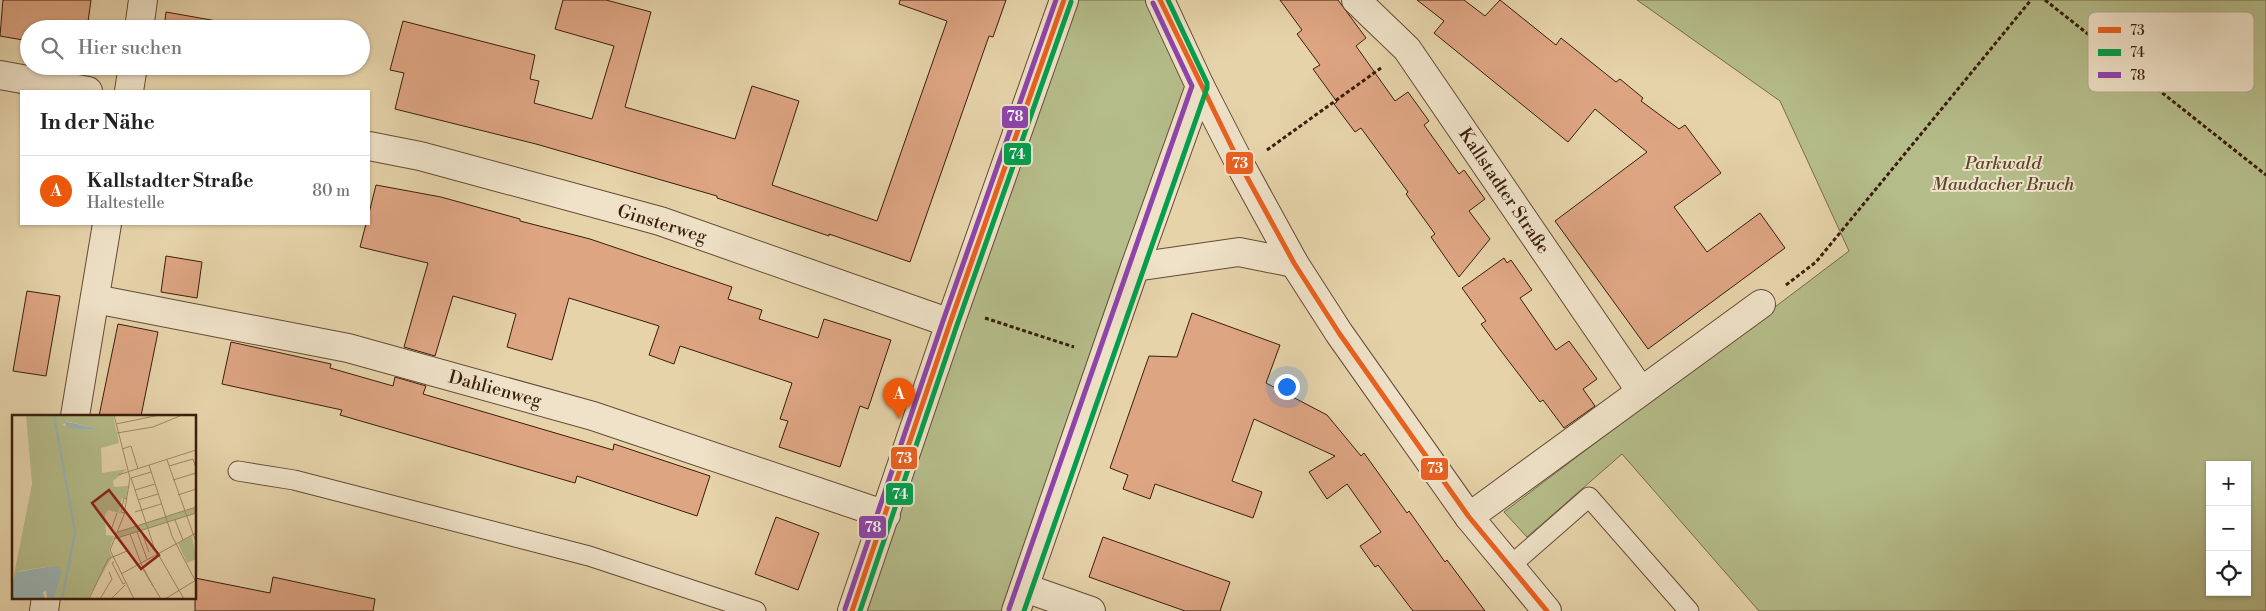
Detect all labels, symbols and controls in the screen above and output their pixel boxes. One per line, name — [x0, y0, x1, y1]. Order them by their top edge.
legend — [2088, 12, 2254, 92]
search box — [20, 20, 370, 75]
text: 73 — [2130, 22, 2145, 40]
icon: search — [38, 34, 66, 62]
text: Hier suchen — [78, 36, 182, 60]
text: 74 — [2130, 44, 2145, 62]
text: 78 — [2130, 67, 2145, 85]
line badge: 78 — [1001, 105, 1029, 129]
text: 78 — [1007, 108, 1024, 126]
text: In der Nähe — [40, 110, 155, 136]
street label: Kallstadter Straße — [1453, 124, 1555, 258]
line badge: 74 — [1003, 142, 1032, 166]
text: 74 — [1009, 146, 1025, 164]
line badge: 73 — [1225, 151, 1254, 175]
park label: Parkwald Maudacher Bruch — [1932, 152, 2075, 196]
text: 73 — [1232, 155, 1248, 173]
text: Kallstadter Straße — [87, 169, 253, 193]
text: A — [50, 181, 62, 201]
text: 80 m — [312, 181, 350, 201]
text: Haltestelle — [87, 193, 165, 213]
street label: Ginsterweg — [614, 199, 710, 249]
street label: Dahlienweg — [446, 366, 545, 413]
your location — [1274, 374, 1300, 400]
pin: A — [883, 378, 915, 419]
inset map — [12, 415, 196, 598]
line badge: 73 — [890, 446, 918, 470]
text: 73 — [896, 450, 912, 468]
line badge: 73 — [1420, 457, 1449, 481]
text: 73 — [1427, 460, 1443, 478]
map controls — [2206, 461, 2251, 596]
button: + — [2206, 461, 2251, 506]
line badge: 74 — [885, 482, 914, 506]
text: 74 — [892, 486, 908, 504]
button: − — [2206, 506, 2251, 551]
line badge: 78 — [858, 515, 887, 539]
text: 78 — [865, 519, 882, 537]
button: locate — [2206, 551, 2251, 596]

